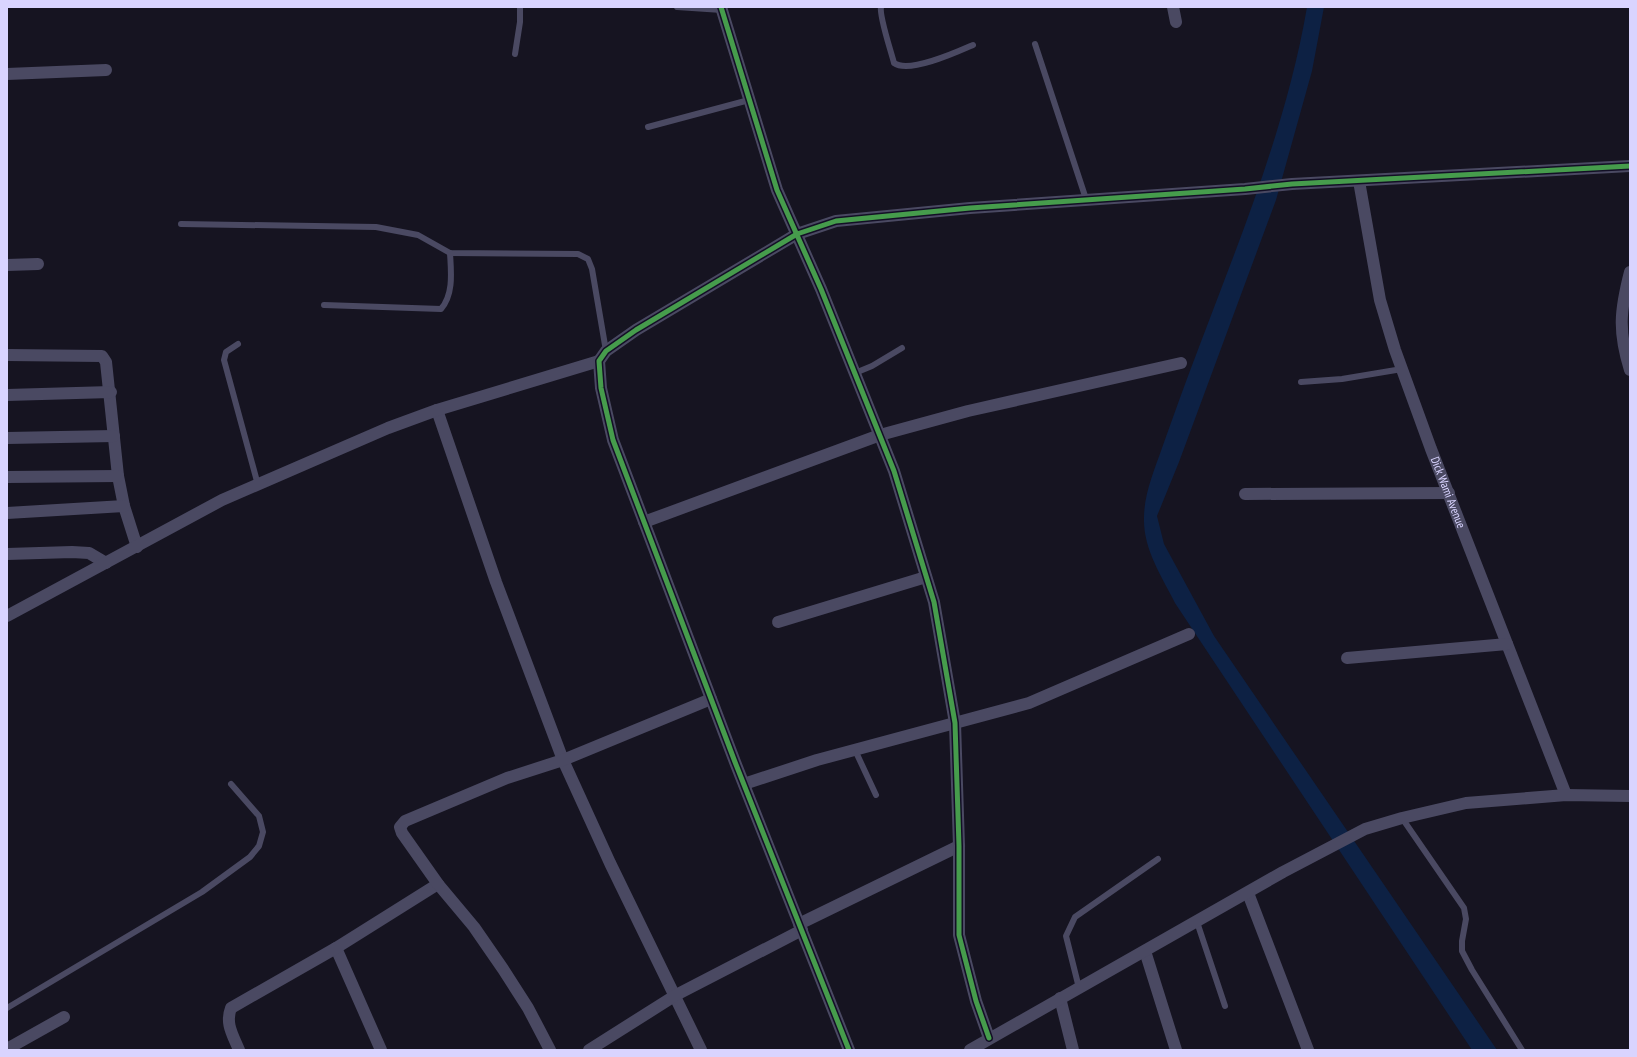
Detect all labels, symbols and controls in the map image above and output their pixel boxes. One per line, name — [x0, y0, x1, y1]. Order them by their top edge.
street label: Dick Wami Avenue — [1428, 454, 1469, 530]

